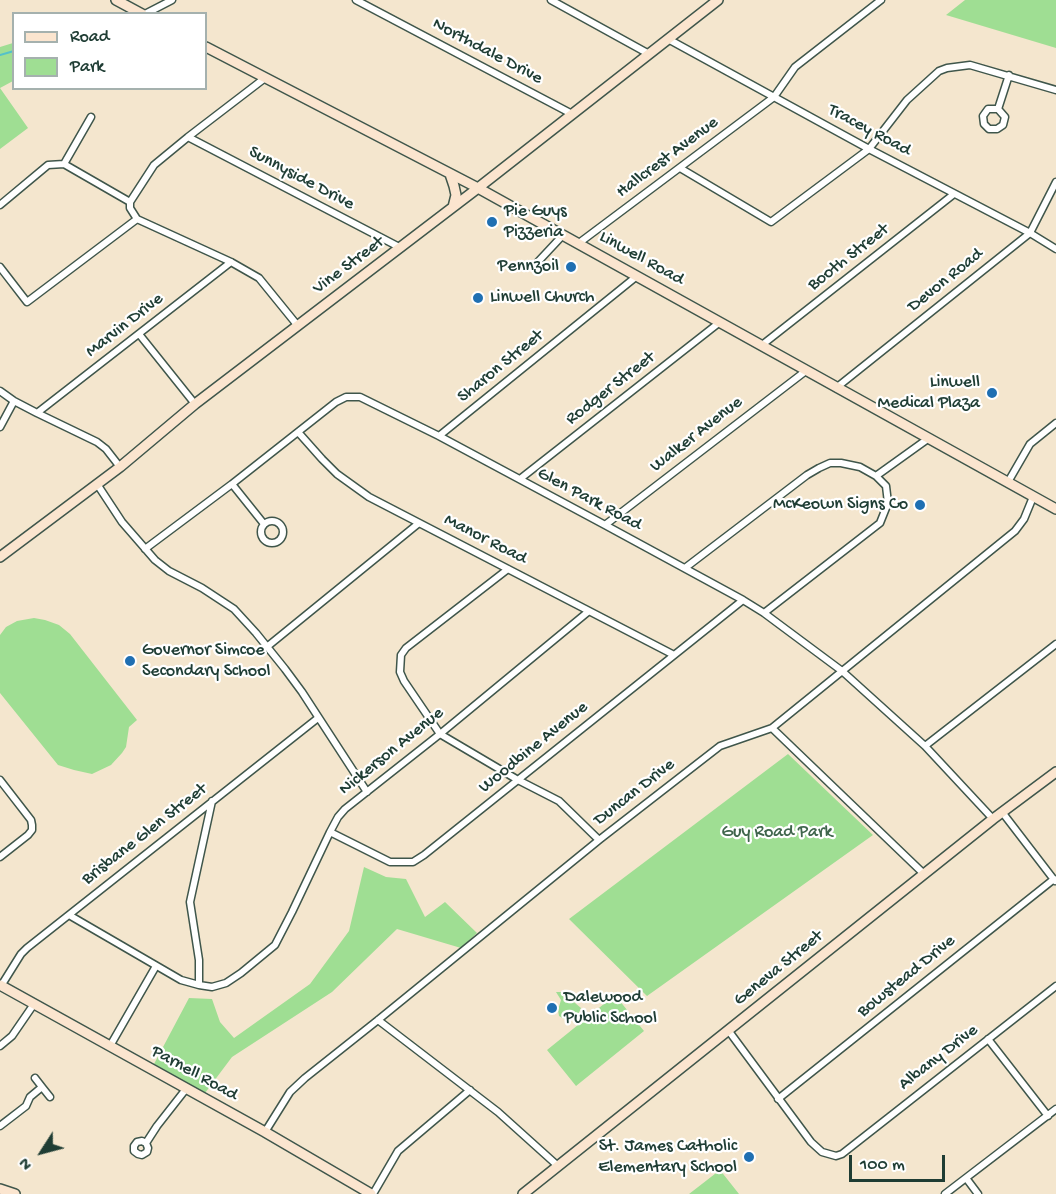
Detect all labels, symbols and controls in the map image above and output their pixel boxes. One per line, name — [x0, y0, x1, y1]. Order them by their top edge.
legend — [12, 12, 207, 90]
street label: Northdale Drive — [428, 14, 546, 90]
text: Road — [70, 27, 109, 48]
text: Park — [70, 57, 104, 78]
street label: Tracey Road — [824, 100, 914, 162]
street label: Hallcrest Avenue — [613, 113, 723, 203]
street label: Sunnyside Drive — [244, 142, 358, 216]
place label: Pie Guys Pizzeria — [504, 201, 567, 244]
marker: Pie Guys Pizzeria — [485, 215, 499, 229]
street label: Booth Street — [804, 220, 894, 296]
street label: Linwell Road — [595, 227, 687, 291]
street label: Vine Street — [309, 232, 389, 300]
street label: Devon Road — [904, 244, 988, 318]
place label: Pennzoil — [498, 256, 559, 278]
marker: Pennzoil — [564, 260, 578, 274]
place label: Linwell Church — [490, 287, 595, 309]
street label: Marvin Drive — [82, 289, 168, 363]
marker: Linwell Church — [471, 291, 485, 305]
street label: Sharon Street — [454, 326, 548, 408]
street label: Rodger Street — [562, 347, 660, 431]
place label: Linwell Medical Plaza — [878, 372, 980, 415]
marker: Linwell Medical Plaza — [985, 386, 999, 400]
street label: Walker Avenue — [646, 392, 748, 478]
street label: Glen Park Road — [533, 463, 645, 537]
place label: McKeown Signs Co — [773, 494, 908, 516]
marker: McKeown Signs Co — [913, 498, 927, 512]
street label: Manor Road — [440, 510, 530, 570]
place label: Governor Simcoe Secondary School — [142, 640, 270, 682]
marker: Governor Simcoe Secondary School — [123, 654, 137, 668]
street label: Woodbine Avenue — [475, 697, 593, 799]
street label: Nickerson Avenue — [335, 703, 449, 801]
street label: Duncan Drive — [590, 755, 680, 831]
street label: Brisbane Glen Street — [78, 779, 212, 891]
park label: Guy Road Park — [722, 822, 832, 844]
street label: Geneva Street — [730, 926, 828, 1012]
street label: Bowstead Drive — [854, 931, 960, 1023]
place label: Dalewood Public School — [564, 987, 657, 1030]
marker: Dalewood Public School — [545, 1001, 559, 1015]
street label: Albany Drive — [895, 1020, 983, 1096]
street label: Parnell Road — [147, 1041, 241, 1107]
north arrow — [12, 1122, 72, 1182]
place label: St. James Catholic Elementary School — [598, 1136, 737, 1178]
scale bar — [852, 1143, 948, 1181]
marker: St. James Catholic Elementary School — [742, 1150, 756, 1164]
text: N — [16, 1153, 38, 1173]
text: 100 m — [860, 1155, 905, 1176]

